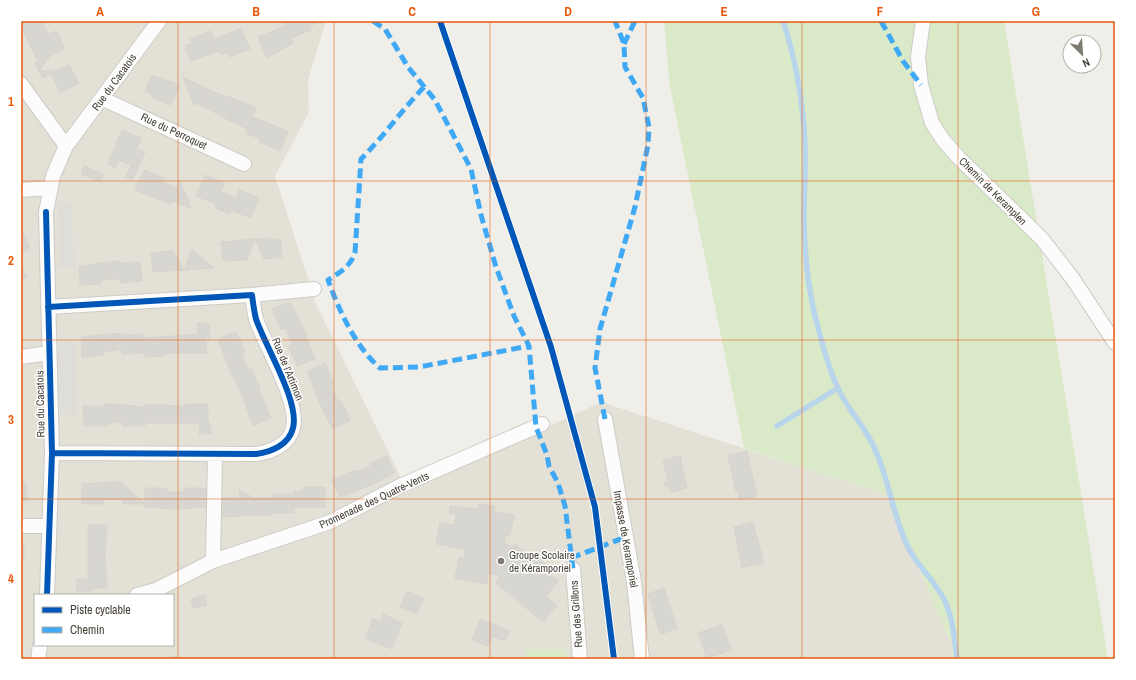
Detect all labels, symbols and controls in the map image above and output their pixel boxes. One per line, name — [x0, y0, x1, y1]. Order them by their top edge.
text: A — [96, 3, 104, 20]
text: B — [252, 3, 260, 20]
text: C — [408, 3, 416, 20]
text: D — [564, 3, 572, 20]
text: E — [720, 3, 728, 20]
text: F — [877, 3, 884, 20]
text: G — [1032, 3, 1040, 20]
north arrow — [1062, 34, 1102, 74]
street label: Rue du Cacatois — [89, 50, 140, 113]
text: N — [1080, 55, 1092, 71]
text: 1 — [8, 93, 14, 110]
street label: Rue du Perroquet — [139, 110, 210, 153]
street label: Chemin de Keramplen — [956, 154, 1030, 228]
text: 2 — [8, 252, 14, 269]
street label: Rue de l'Artimon — [269, 335, 307, 403]
street label: Rue du Cacatois — [32, 370, 48, 438]
text: 3 — [8, 411, 14, 428]
street label: Promenade des Quatre-Vents — [317, 468, 431, 532]
street label: Impasse de Keramporiel — [611, 489, 641, 589]
place label: Groupe Scolaire de Kéramporiel — [509, 548, 575, 575]
marker: Groupe Scolaire de Kéramporiel — [496, 556, 506, 566]
text: 4 — [8, 570, 14, 587]
street label: Rue des Grillons — [567, 580, 585, 648]
legend — [34, 594, 174, 646]
text: Piste cyclable — [70, 602, 131, 618]
text: Chemin — [70, 622, 104, 638]

